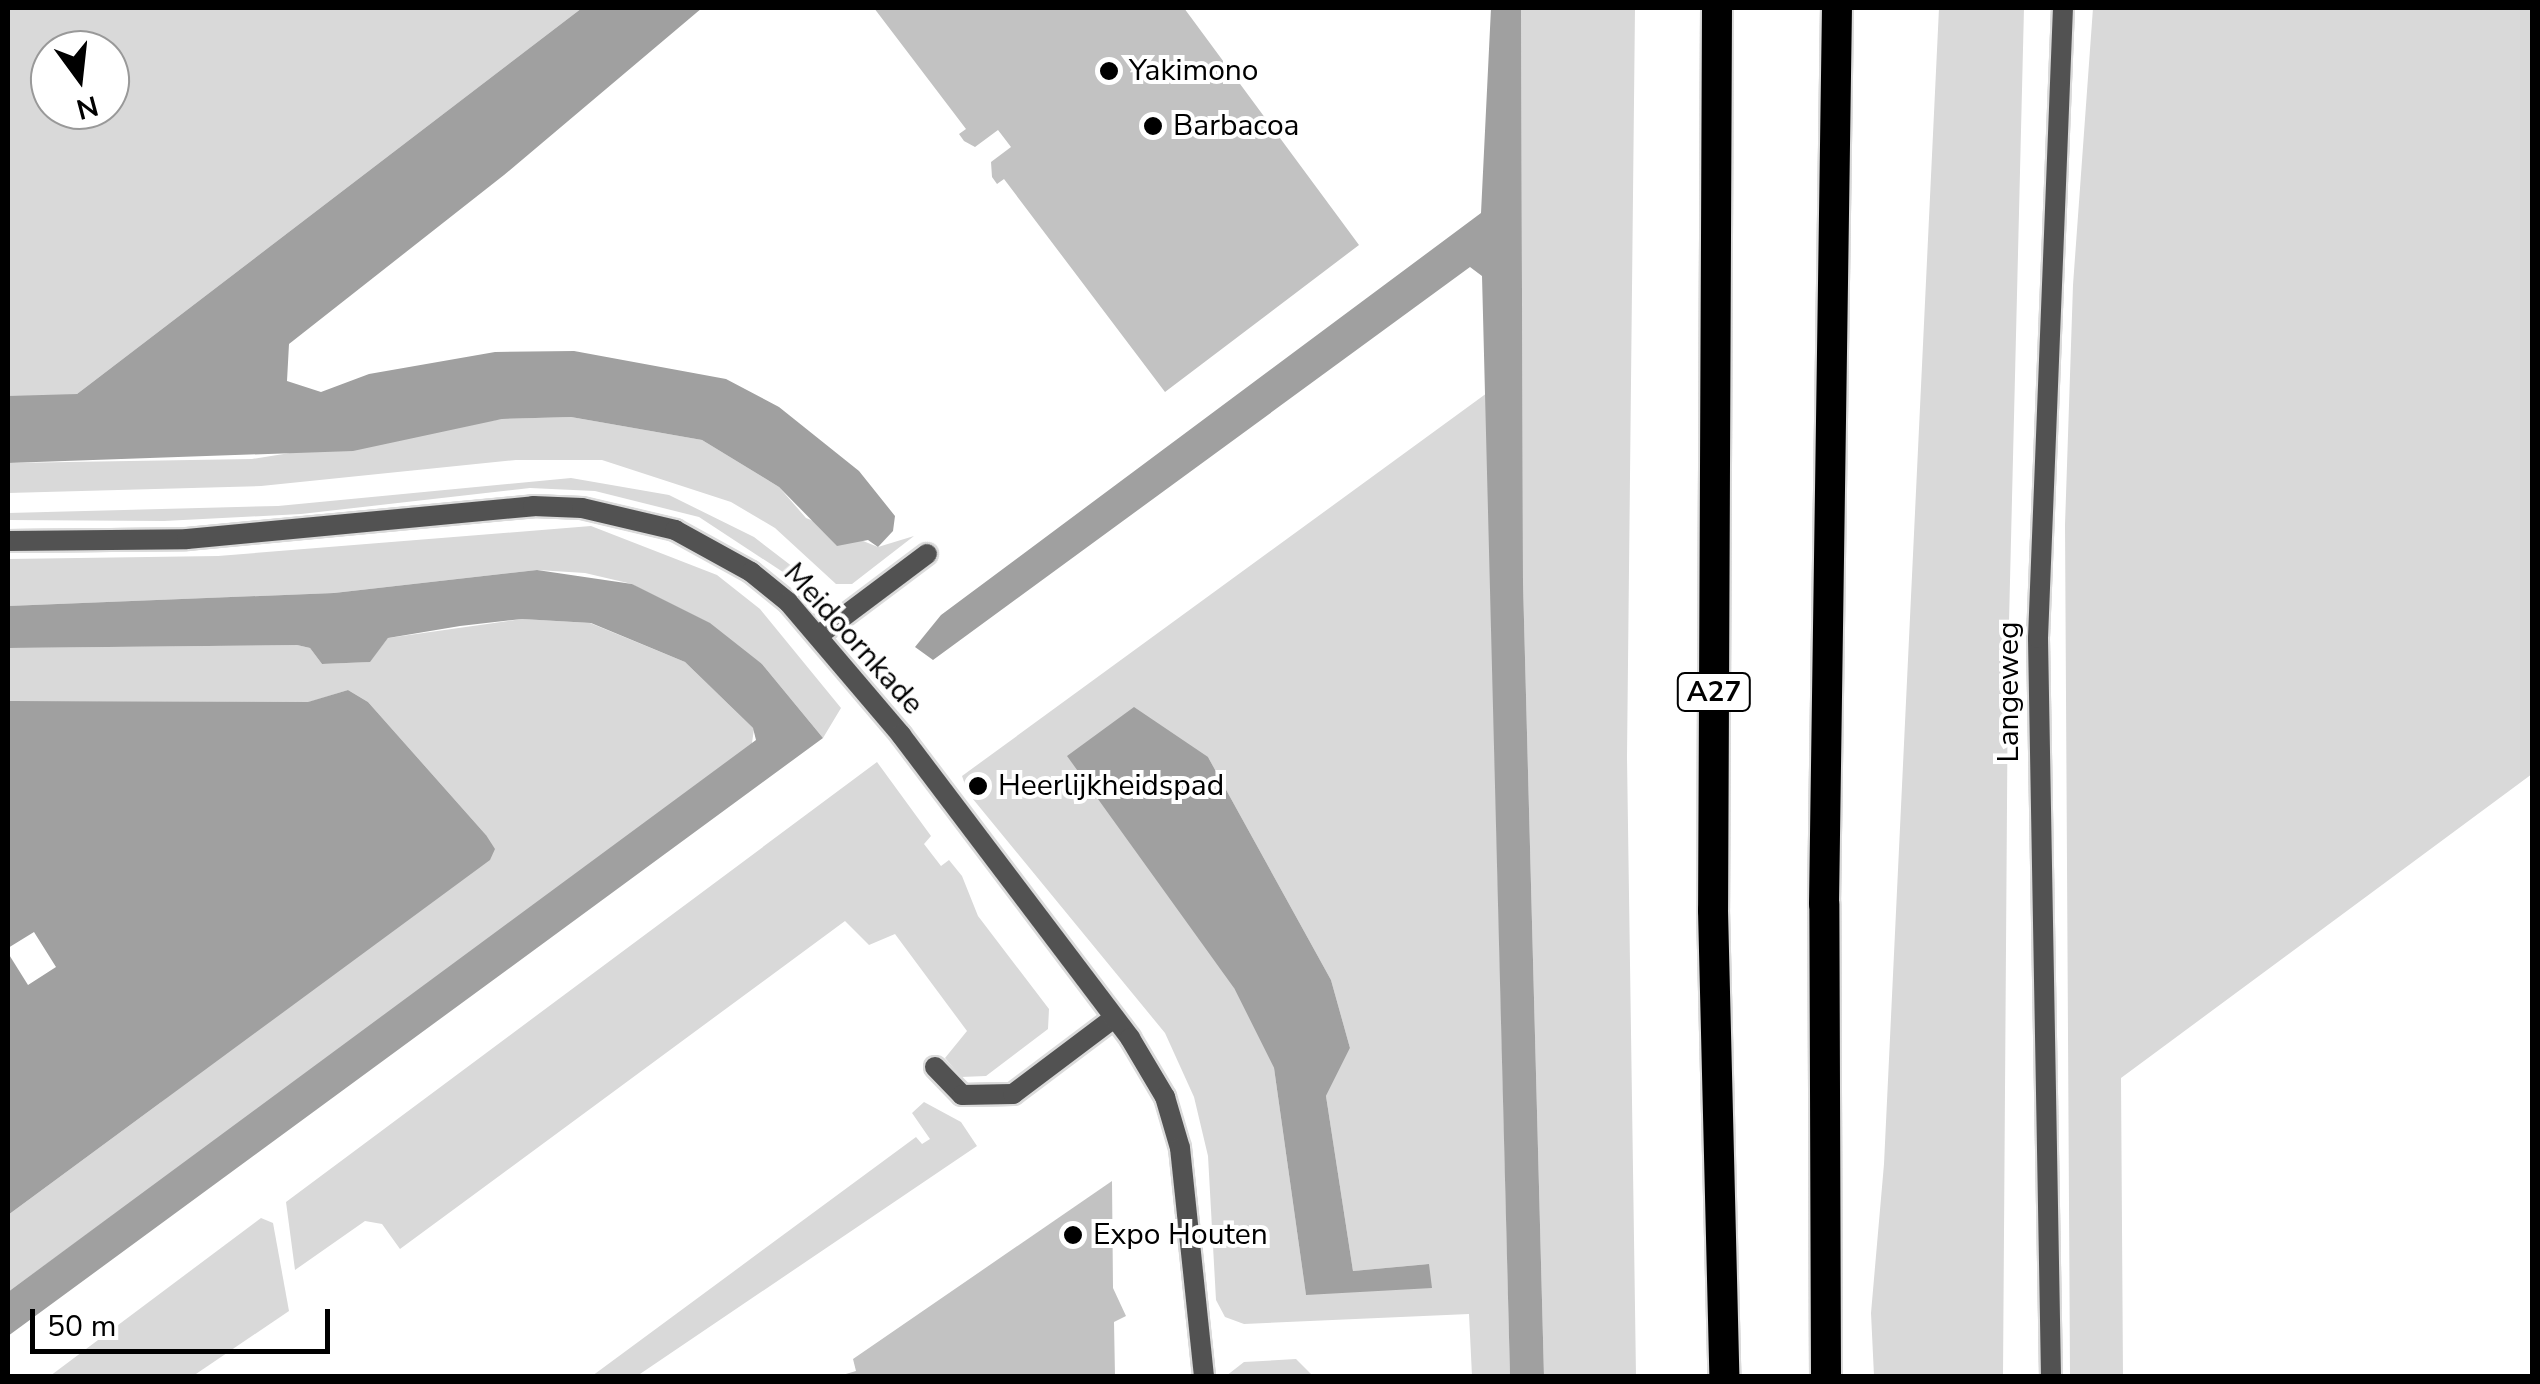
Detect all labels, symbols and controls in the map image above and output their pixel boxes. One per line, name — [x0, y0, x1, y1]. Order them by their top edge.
north arrow — [30, 30, 130, 130]
place label: Yakimono — [1129, 53, 1259, 89]
marker: Yakimono — [1098, 60, 1120, 82]
text: N — [72, 86, 102, 128]
place label: Barbacoa — [1173, 108, 1299, 144]
marker: Barbacoa — [1142, 115, 1164, 137]
street label: Meidoornkade — [776, 556, 930, 722]
street label: Langeweg — [1991, 621, 2027, 763]
road number: A27 — [1676, 669, 1752, 715]
place label: Heerlijkheidspad — [998, 768, 1224, 804]
marker: Heerlijkheidspad — [967, 775, 989, 797]
place label: Expo Houten — [1093, 1217, 1268, 1253]
marker: Expo Houten — [1062, 1224, 1084, 1246]
scale bar — [35, 1289, 335, 1351]
text: 50 m — [47, 1306, 116, 1347]

